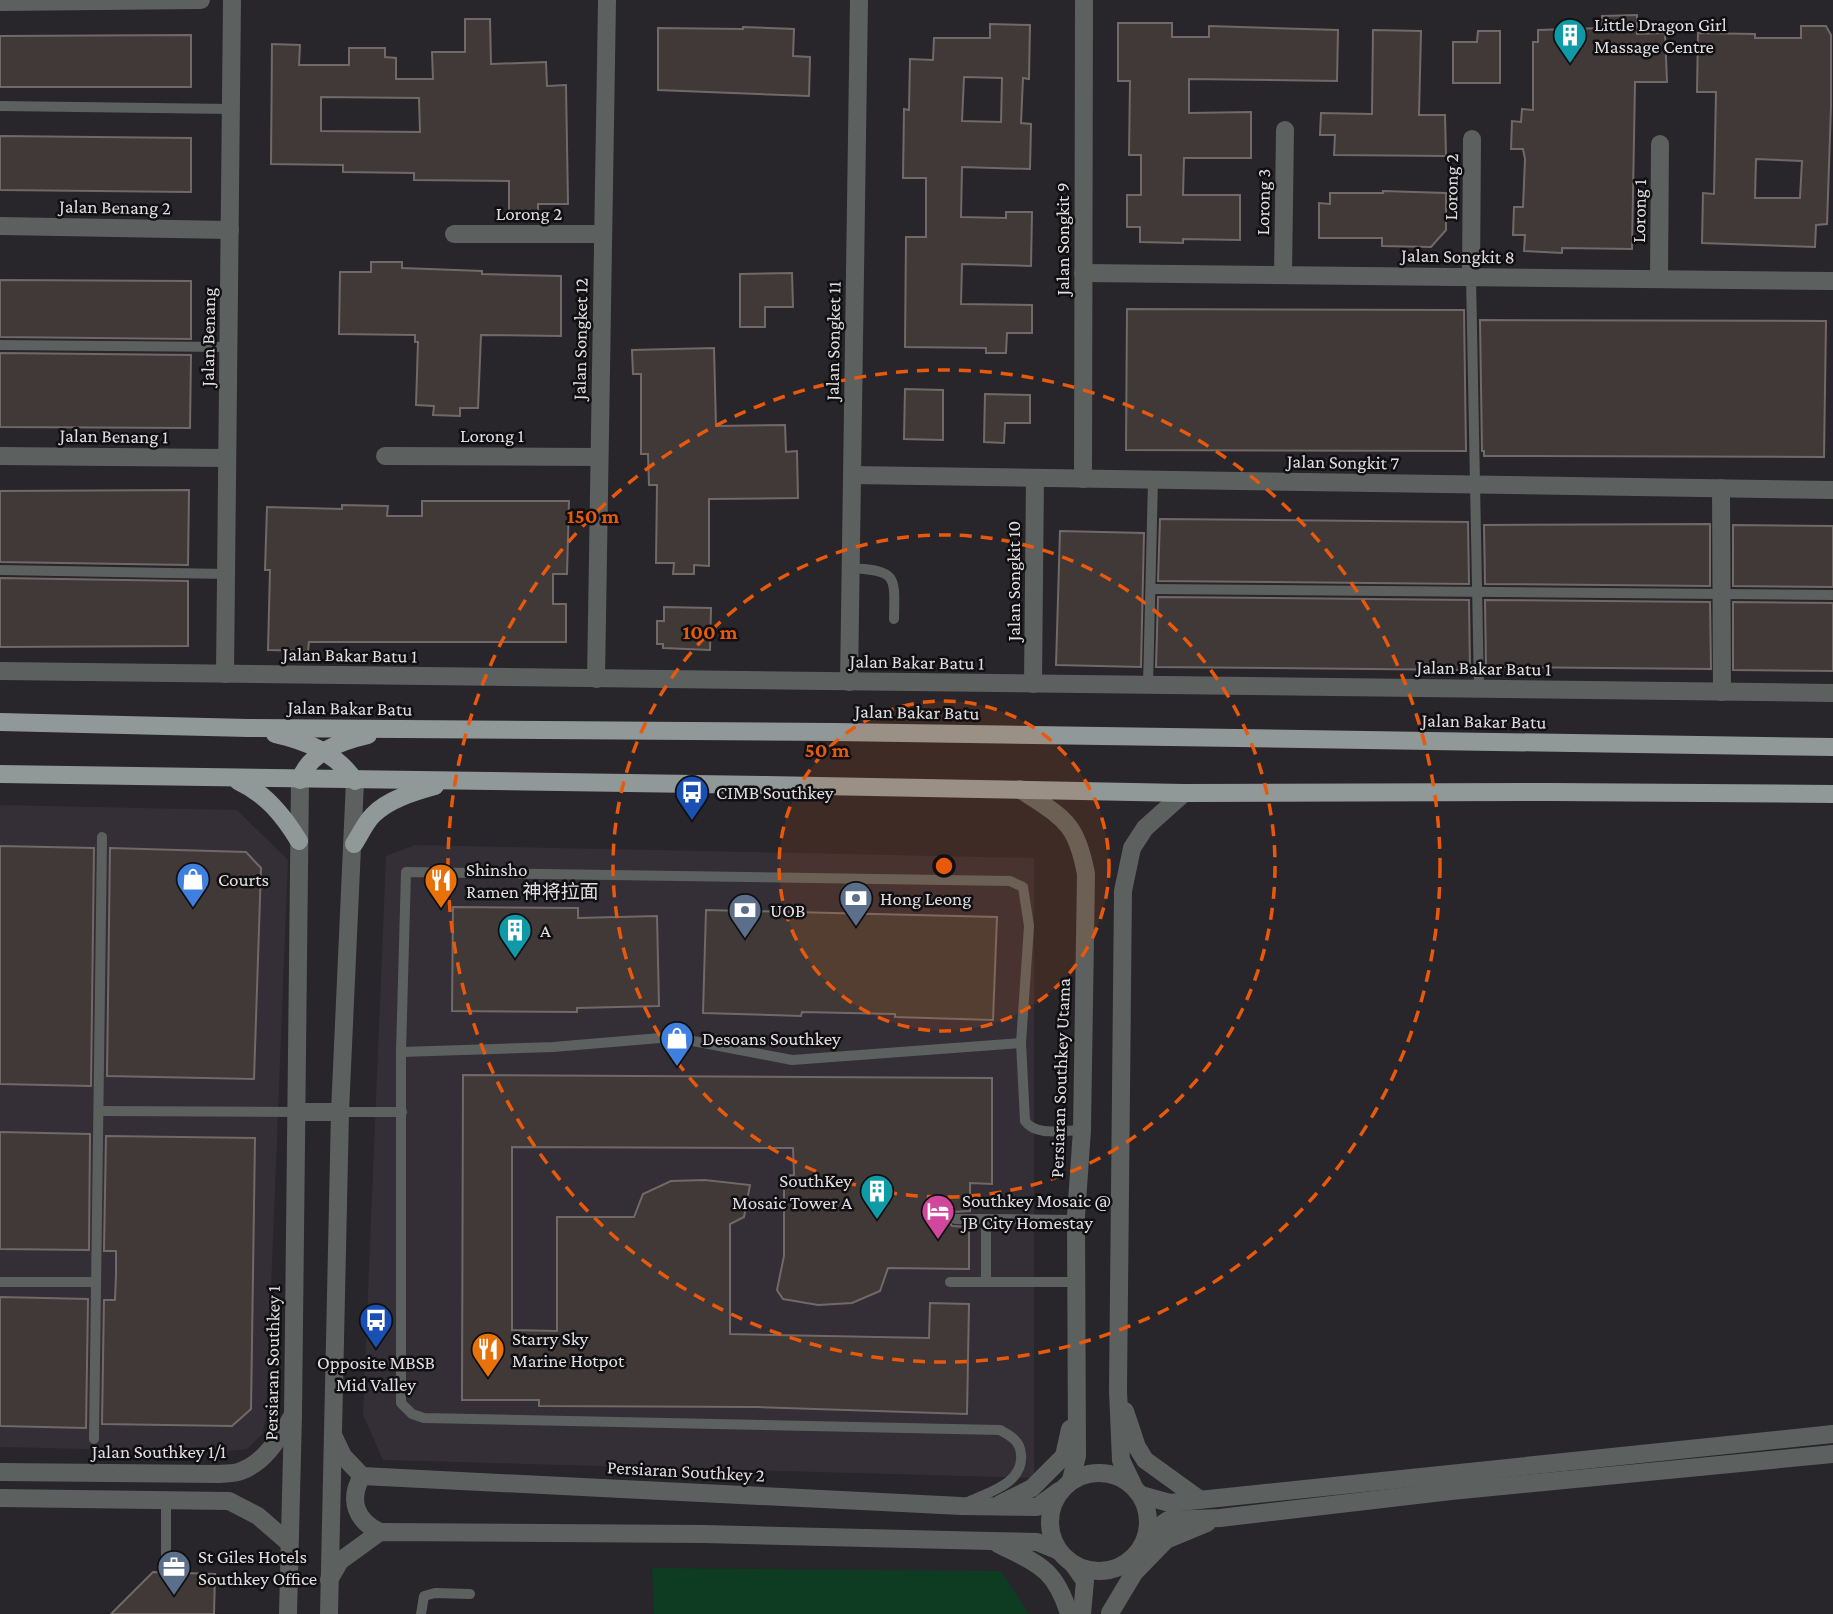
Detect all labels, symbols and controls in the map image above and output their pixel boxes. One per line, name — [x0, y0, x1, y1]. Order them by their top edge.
place label: Little Dragon Girl Massage Centre — [1594, 14, 1727, 57]
building icon: Little Dragon Girl Massage Centre — [1551, 16, 1589, 65]
street label: Lorong 2 — [1440, 153, 1462, 221]
street label: Lorong 3 — [1252, 168, 1274, 236]
street label: Lorong 1 — [1628, 179, 1650, 243]
street label: Jalan Songkit 9 — [1052, 182, 1073, 298]
street label: Jalan Benang 2 — [57, 195, 171, 218]
street label: Lorong 2 — [496, 203, 562, 224]
street label: Jalan Songkit 8 — [1399, 244, 1515, 267]
street label: Jalan Songket 12 — [568, 278, 592, 402]
street label: Jalan Songket 11 — [821, 281, 845, 403]
street label: Jalan Benang — [197, 287, 219, 389]
street label: Jalan Benang 1 — [57, 425, 169, 447]
street label: Lorong 1 — [460, 425, 524, 446]
street label: Jalan Songkit 7 — [1285, 450, 1400, 473]
text: 150 m — [567, 504, 620, 528]
street label: Jalan Songkit 10 — [1003, 521, 1024, 643]
text: 100 m — [682, 620, 738, 644]
street label: Jalan Bakar Batu 1 — [280, 643, 418, 667]
street label: Jalan Bakar Batu 1 — [847, 650, 985, 674]
street label: Jalan Bakar Batu 1 — [1414, 656, 1552, 680]
street label: Jalan Bakar Batu — [285, 696, 413, 720]
street label: Jalan Bakar Batu — [852, 700, 980, 724]
street label: Jalan Bakar Batu — [1419, 709, 1547, 733]
text: 50 m — [805, 738, 850, 762]
bus stop icon: CIMB Southkey — [673, 773, 711, 822]
place label: CIMB Southkey — [716, 782, 834, 803]
centre of rings — [932, 854, 956, 878]
place label: Shinsho Ramen 神将拉面 — [466, 859, 599, 902]
shop icon: Courts — [174, 860, 212, 909]
restaurant icon: Shinsho Ramen 神将拉面 — [422, 861, 460, 910]
place label: Courts — [218, 869, 269, 890]
bank icon: Hong Leong — [837, 879, 875, 928]
place label: Hong Leong — [880, 888, 972, 909]
bank icon: UOB — [726, 891, 764, 940]
place label: UOB — [770, 900, 805, 921]
building icon: A — [496, 911, 534, 960]
place label: A — [540, 920, 551, 941]
street label: Persiaran Southkey Utama — [1046, 977, 1074, 1178]
shop icon: Desoans Southkey — [658, 1019, 696, 1068]
place label: Desoans Southkey — [702, 1028, 841, 1049]
place label: SouthKey Mosaic Tower A — [732, 1170, 852, 1213]
building icon: SouthKey Mosaic Tower A — [858, 1172, 896, 1221]
place label: Southkey Mosaic @ JB City Homestay — [960, 1190, 1111, 1233]
hotel icon: Southkey Mosaic @ JB City Homestay — [919, 1192, 957, 1241]
street label: Persiaran Southkey 1 — [260, 1285, 284, 1441]
bus stop icon: Opposite MBSB Mid Valley — [357, 1301, 395, 1350]
place label: Starry Sky Marine Hotpot — [512, 1328, 625, 1371]
restaurant icon: Starry Sky Marine Hotpot — [469, 1330, 507, 1379]
place label: Opposite MBSB Mid Valley — [317, 1352, 435, 1395]
street label: Jalan Southkey 1/1 — [90, 1441, 226, 1462]
street label: Persiaran Southkey 2 — [607, 1456, 765, 1486]
place label: St Giles Hotels Southkey Office — [198, 1546, 317, 1589]
office icon: St Giles Hotels Southkey Office — [155, 1548, 193, 1597]

